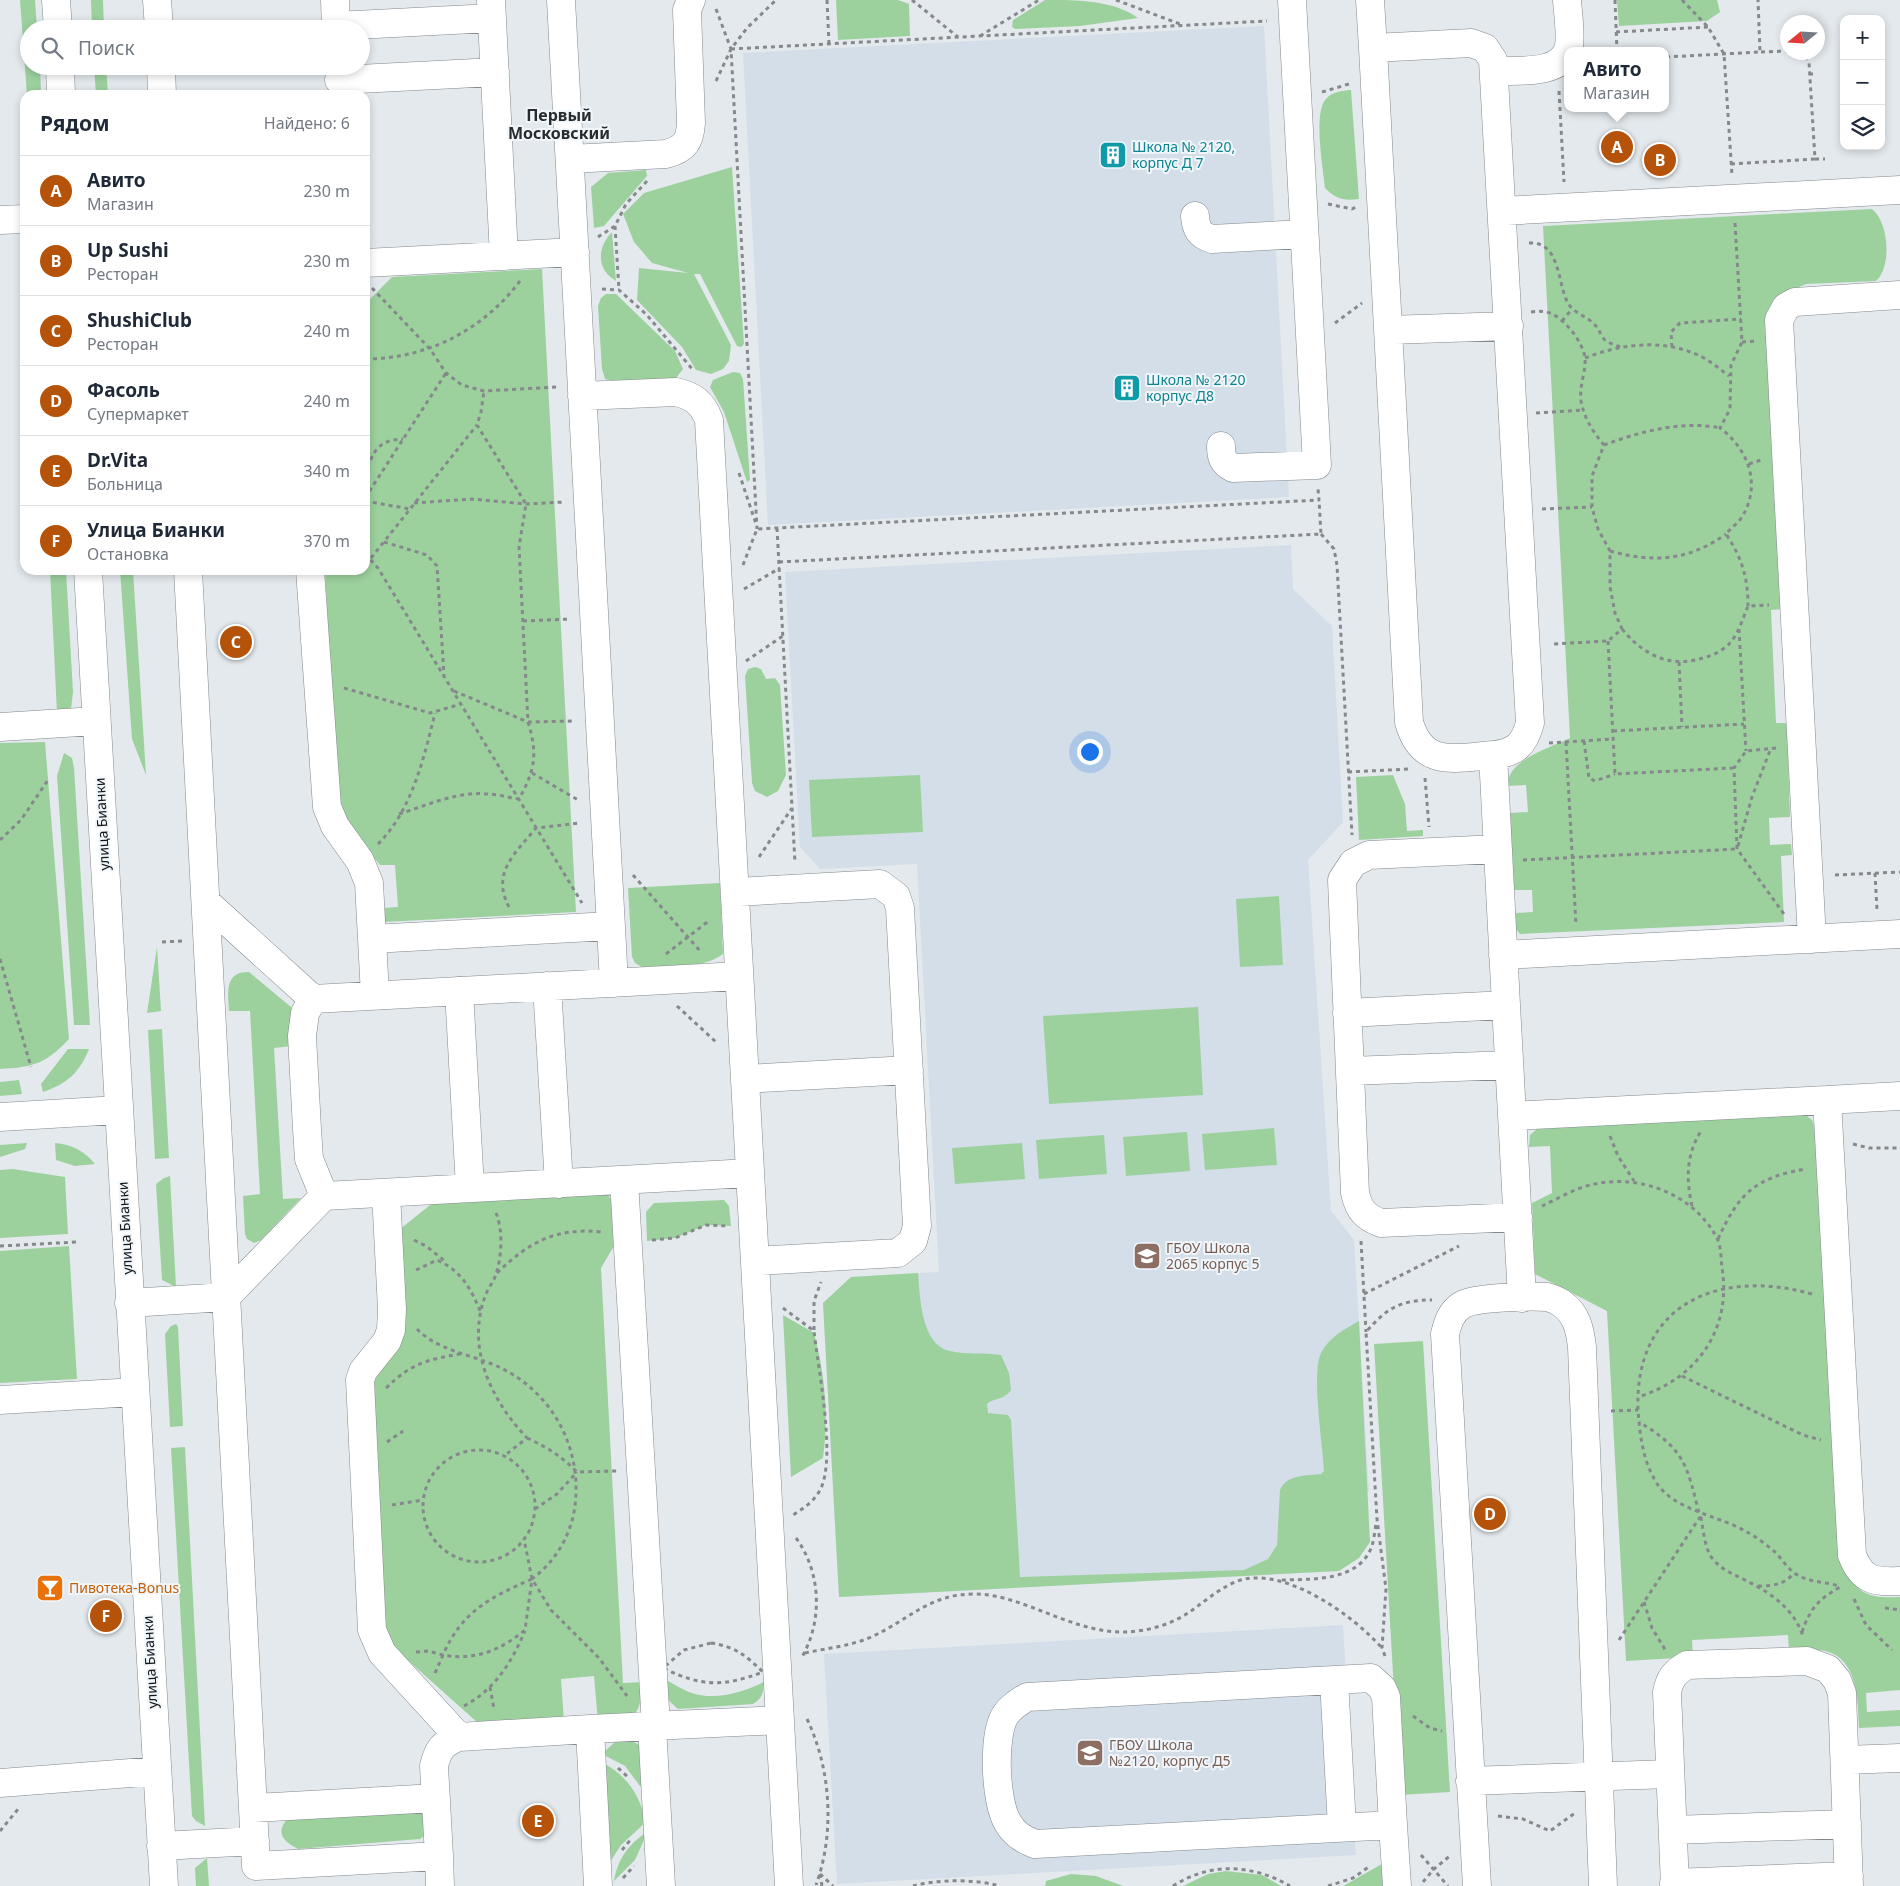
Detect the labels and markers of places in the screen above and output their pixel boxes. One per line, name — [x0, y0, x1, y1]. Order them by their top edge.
pin: A — [1601, 128, 1633, 166]
place label: Школа № 2120, корпус Д 7 — [1132, 137, 1235, 172]
building icon: Школа № 2120, корпус Д 7 — [1098, 140, 1128, 170]
pin: B — [1644, 141, 1676, 179]
place label: Школа № 2120 корпус Д8 — [1146, 370, 1246, 405]
building icon: Школа № 2120 корпус Д8 — [1112, 373, 1142, 403]
pin: C — [220, 623, 252, 661]
place label: ГБОУ Школа 2065 корпус 5 — [1166, 1238, 1259, 1273]
school or university icon: ГБОУ Школа 2065 корпус 5 — [1132, 1241, 1162, 1271]
pin: D — [1474, 1495, 1506, 1533]
bar icon: Пивотека-Bonus — [35, 1573, 65, 1603]
place label: Пивотека-Bonus — [69, 1578, 179, 1597]
pin: F — [90, 1597, 122, 1635]
place label: ГБОУ Школа №2120, корпус Д5 — [1109, 1735, 1231, 1770]
school or university icon: ГБОУ Школа №2120, корпус Д5 — [1075, 1738, 1105, 1768]
pin: E — [522, 1802, 554, 1840]

